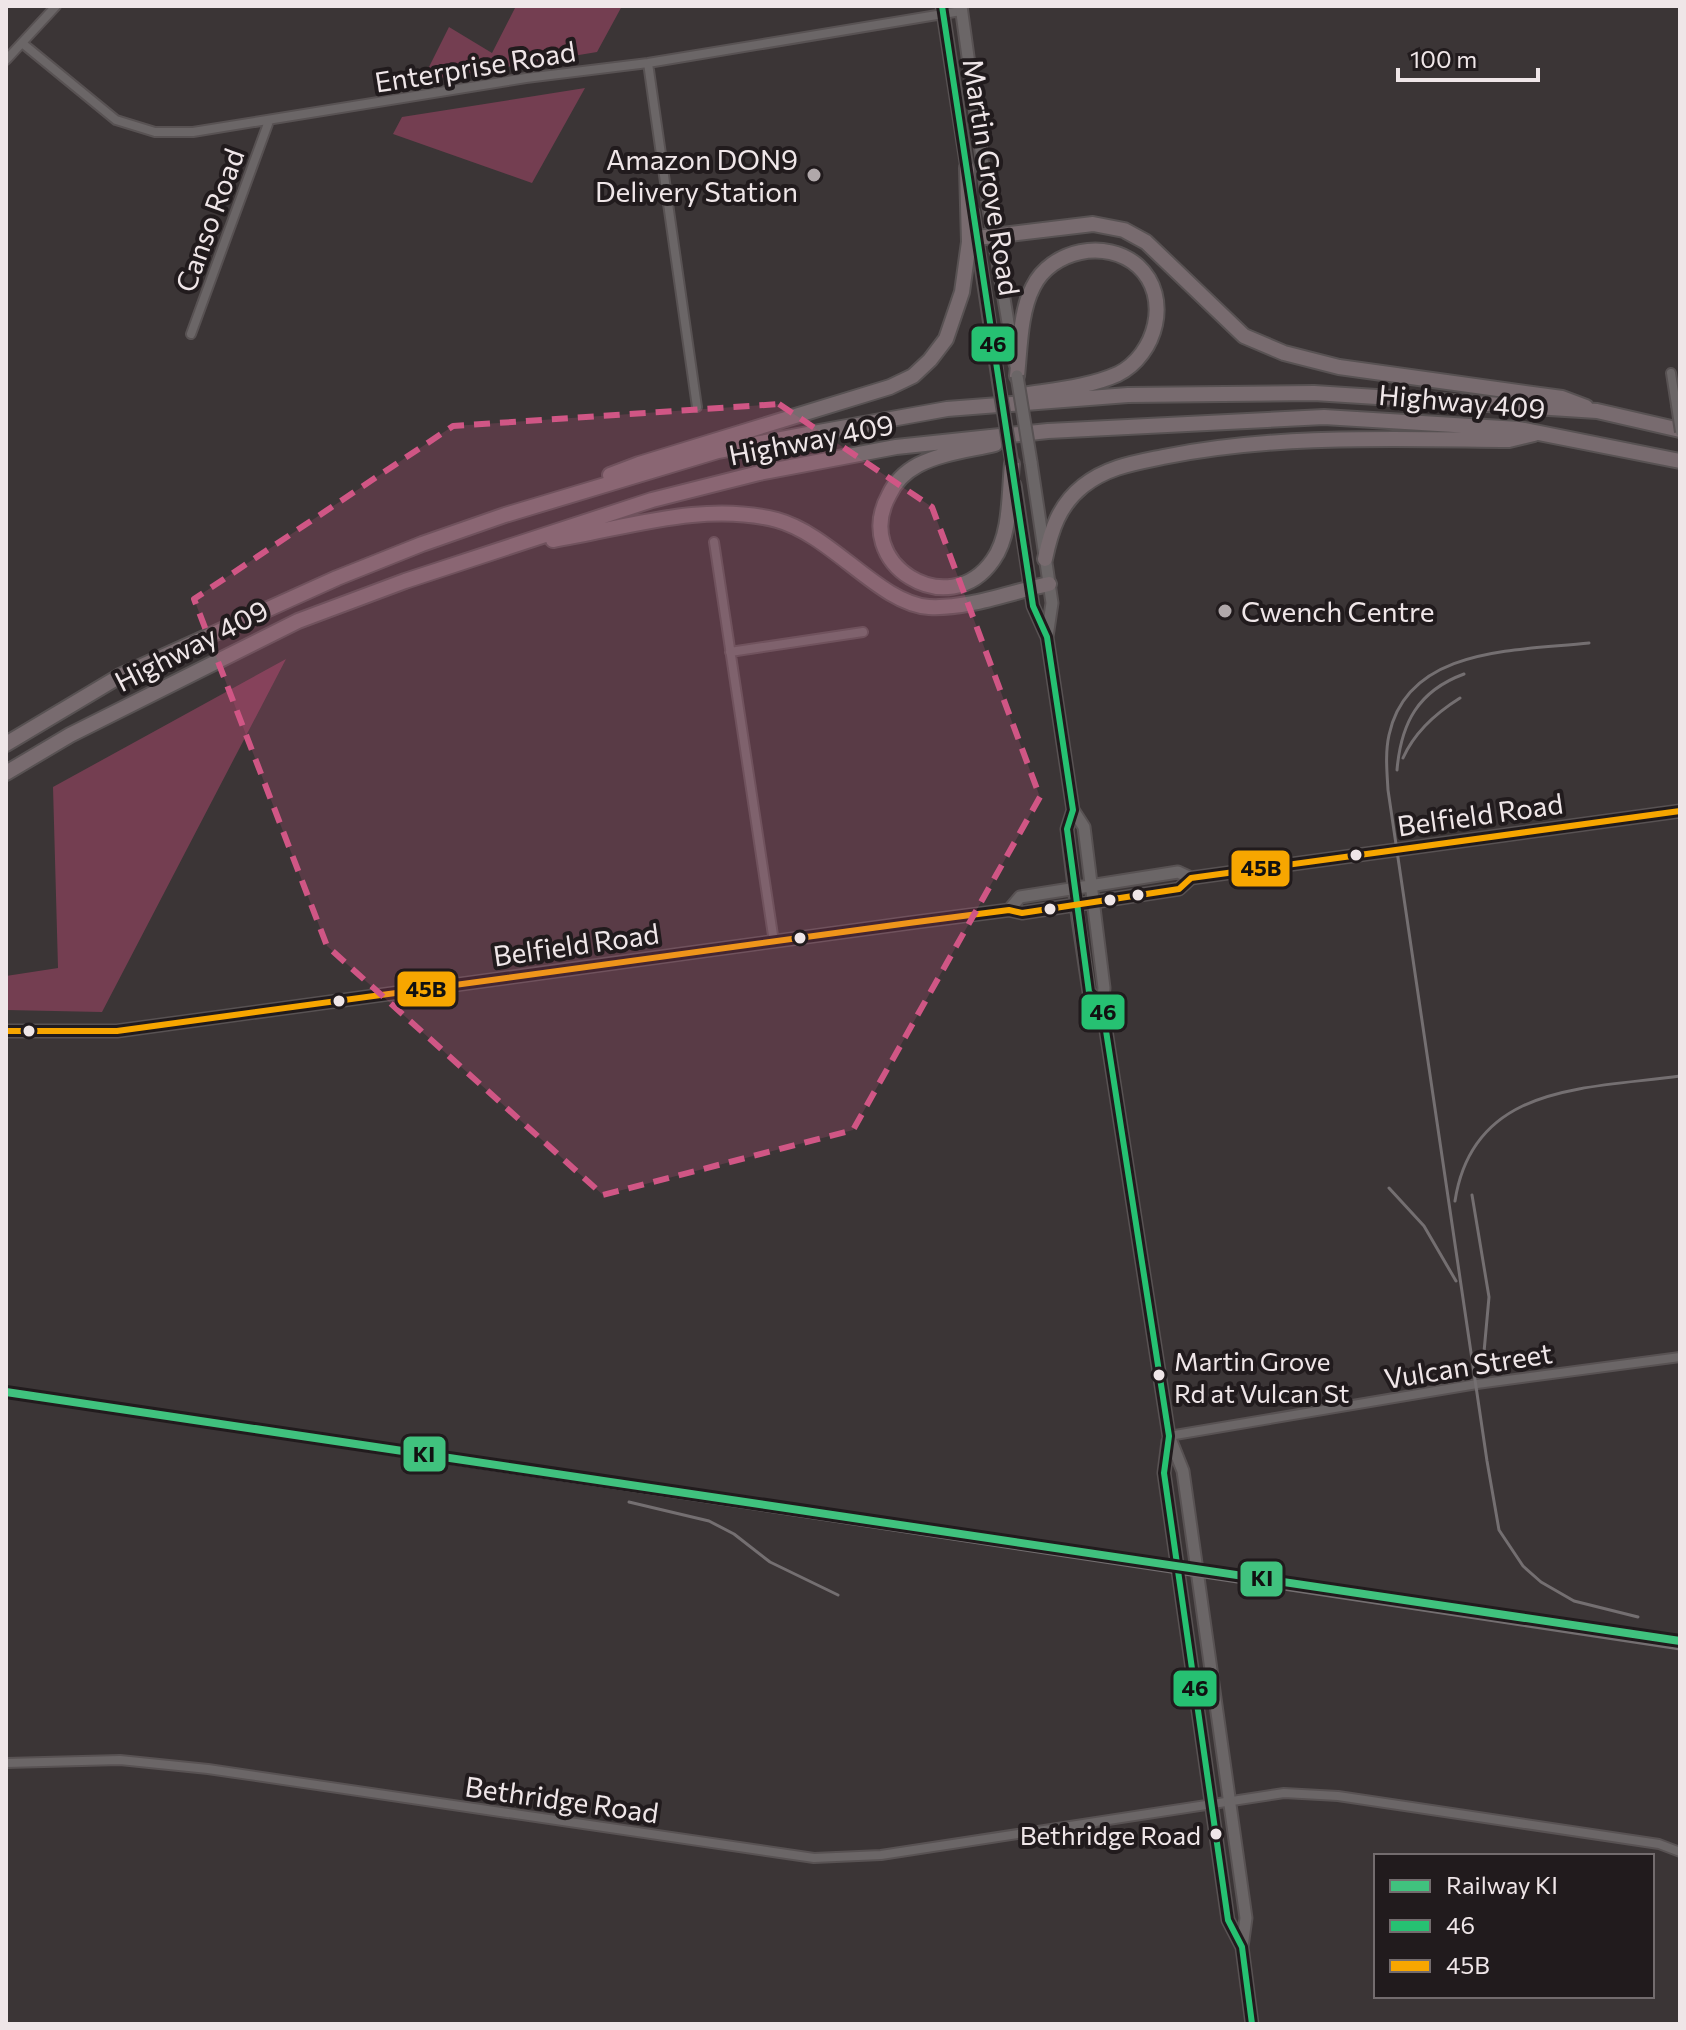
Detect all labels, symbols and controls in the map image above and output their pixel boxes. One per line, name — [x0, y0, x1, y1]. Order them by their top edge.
scale bar — [1398, 32, 1538, 82]
street label: Enterprise Road — [372, 33, 578, 99]
text: 100 m — [1410, 44, 1477, 73]
street label: Martin Grove Road — [956, 56, 1028, 298]
place label: Amazon DON9 Delivery Station — [595, 142, 798, 208]
street label: Canso Road — [167, 144, 251, 296]
marker: Amazon DON9 Delivery Station — [805, 166, 823, 184]
line badge: 46 — [970, 325, 1016, 363]
text: 46 — [979, 330, 1007, 357]
street label: Highway 409 — [1377, 377, 1547, 425]
street label: Highway 409 — [726, 406, 896, 472]
street label: Highway 409 — [109, 592, 273, 698]
place label: Cwench Centre — [1241, 594, 1435, 628]
marker: Cwench Centre — [1216, 602, 1234, 620]
street label: Belfield Road — [1395, 786, 1565, 842]
unlabelled marker — [1348, 847, 1364, 863]
line badge: 45B — [1230, 849, 1291, 888]
text: 45B — [1241, 854, 1281, 881]
unlabelled marker — [1130, 887, 1146, 903]
unlabelled marker — [1102, 892, 1118, 908]
unlabelled marker — [1042, 901, 1058, 917]
street label: Belfield Road — [491, 916, 661, 972]
unlabelled marker — [792, 930, 808, 946]
line badge: 45B — [396, 970, 457, 1008]
text: 45B — [406, 975, 446, 1002]
unlabelled marker — [331, 993, 347, 1009]
line badge: 46 — [1080, 993, 1126, 1031]
text: 46 — [1089, 998, 1117, 1025]
unlabelled marker — [21, 1023, 37, 1039]
street label: Vulcan Street — [1382, 1335, 1554, 1395]
place label: Martin Grove Rd at Vulcan St — [1174, 1345, 1349, 1408]
marker: Martin Grove Rd at Vulcan St — [1151, 1367, 1167, 1383]
line badge: KI — [402, 1435, 447, 1473]
text: KI — [413, 1440, 435, 1467]
line badge: KI — [1239, 1560, 1284, 1598]
text: KI — [1251, 1564, 1273, 1591]
line badge: 46 — [1172, 1669, 1218, 1708]
text: 46 — [1181, 1674, 1209, 1701]
street label: Bethridge Road — [463, 1769, 661, 1829]
place label: Bethridge Road — [1020, 1819, 1201, 1850]
marker: Bethridge Road — [1208, 1826, 1224, 1842]
legend — [1374, 1854, 1654, 1998]
text: Railway KI — [1446, 1870, 1558, 1899]
text: 46 — [1446, 1910, 1475, 1939]
text: 45B — [1446, 1950, 1490, 1979]

